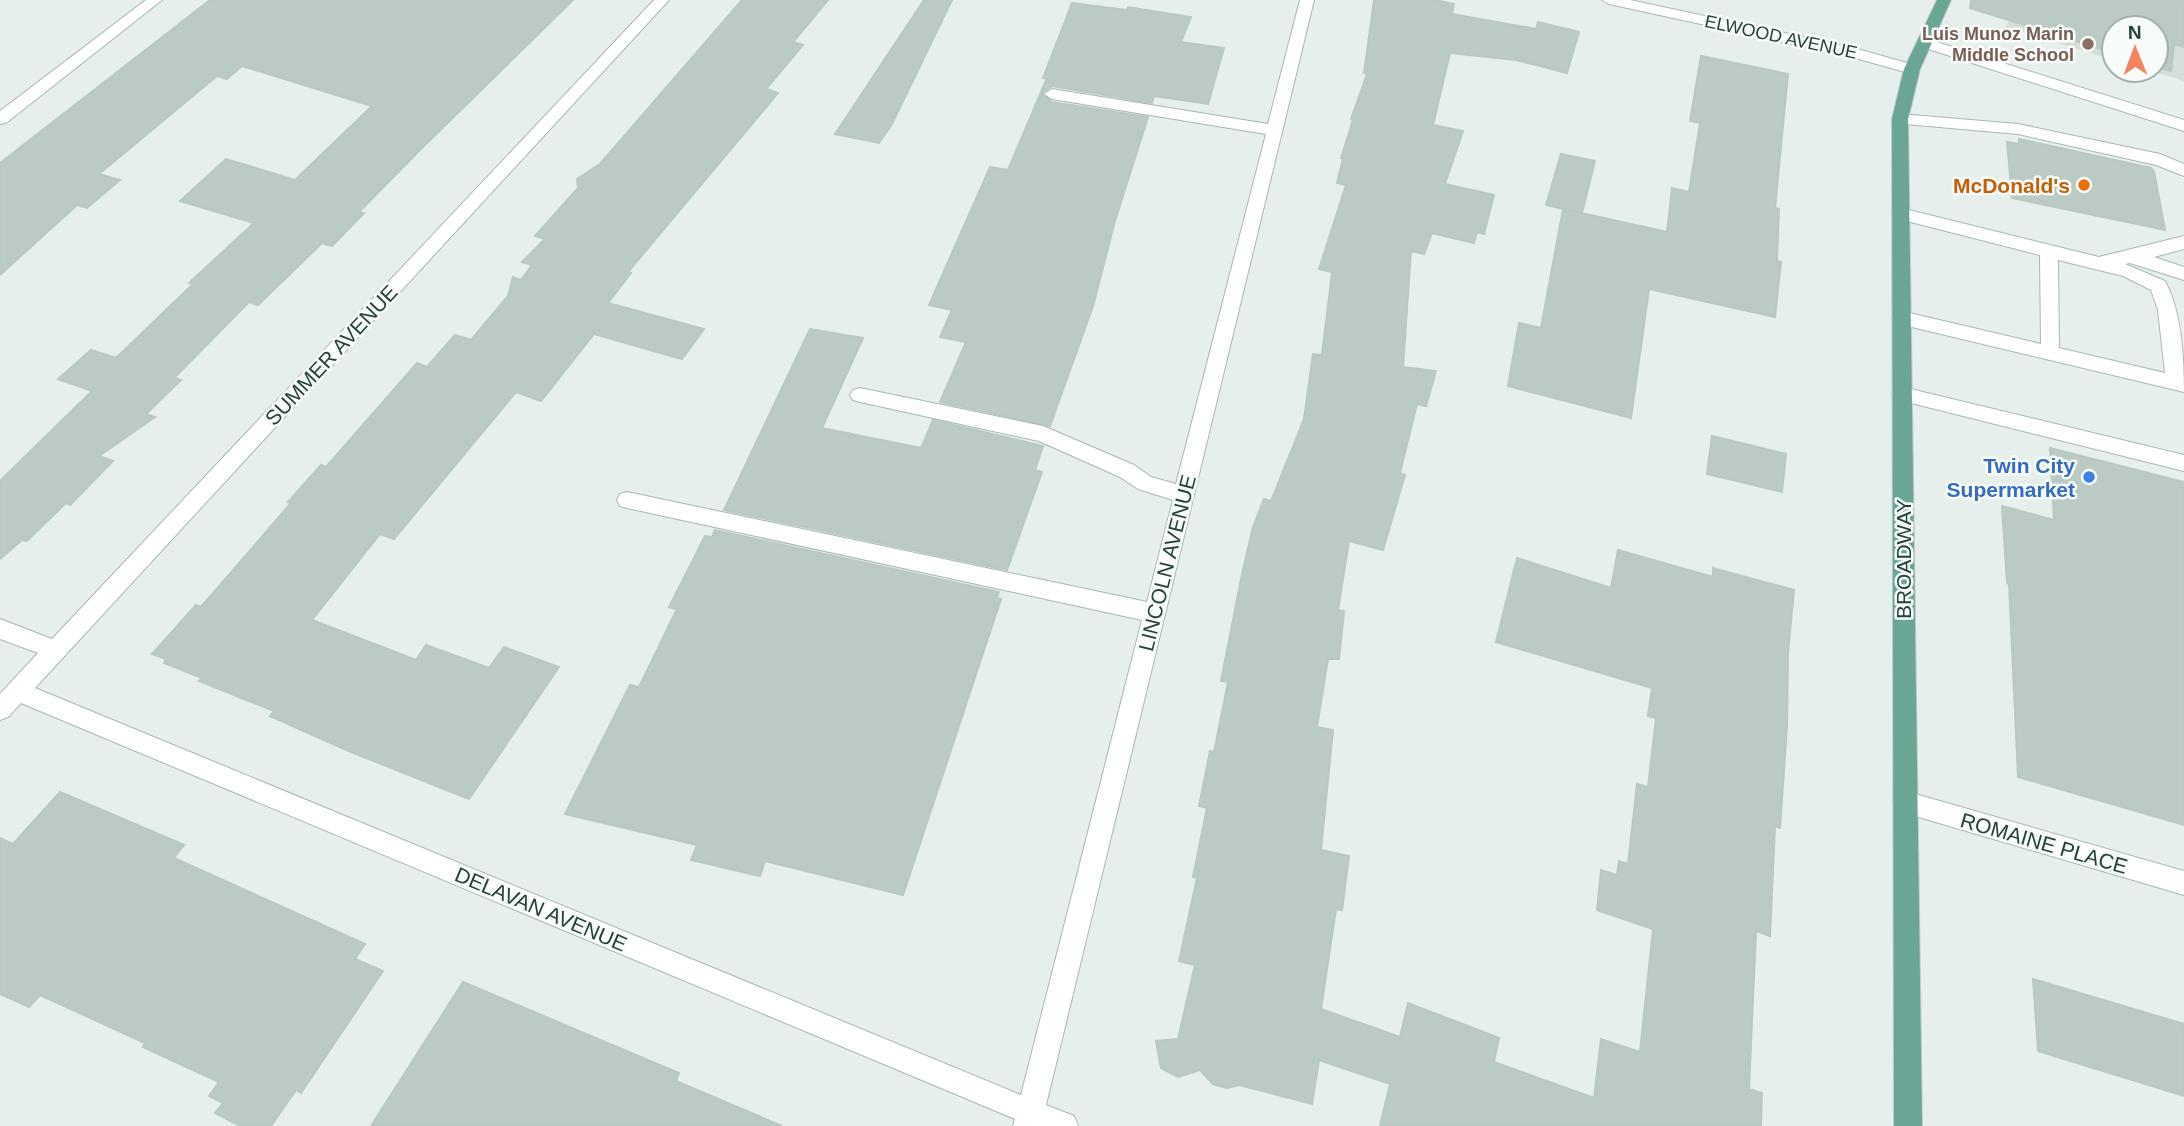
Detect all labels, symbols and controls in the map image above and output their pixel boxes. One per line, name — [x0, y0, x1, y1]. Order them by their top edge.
street label: ELWOOD AVENUE — [1703, 11, 1859, 63]
north arrow — [2100, 14, 2170, 84]
text: N — [2128, 22, 2142, 43]
place label: Luis Munoz Marin Middle School — [1922, 24, 2074, 65]
marker: Luis Munoz Marin Middle School — [2080, 36, 2096, 52]
place label: McDonald's — [1953, 174, 2070, 197]
marker: McDonald's — [2076, 177, 2092, 193]
street label: SUMMER AVENUE — [260, 280, 402, 430]
place label: Twin City Supermarket — [1947, 454, 2075, 501]
marker: Twin City Supermarket — [2081, 469, 2097, 485]
street label: LINCOLN AVENUE — [1134, 473, 1200, 653]
street label: BROADWAY — [1892, 499, 1915, 619]
street label: ROMAINE PLACE — [1958, 808, 2130, 878]
street label: DELAVAN AVENUE — [452, 862, 630, 956]

